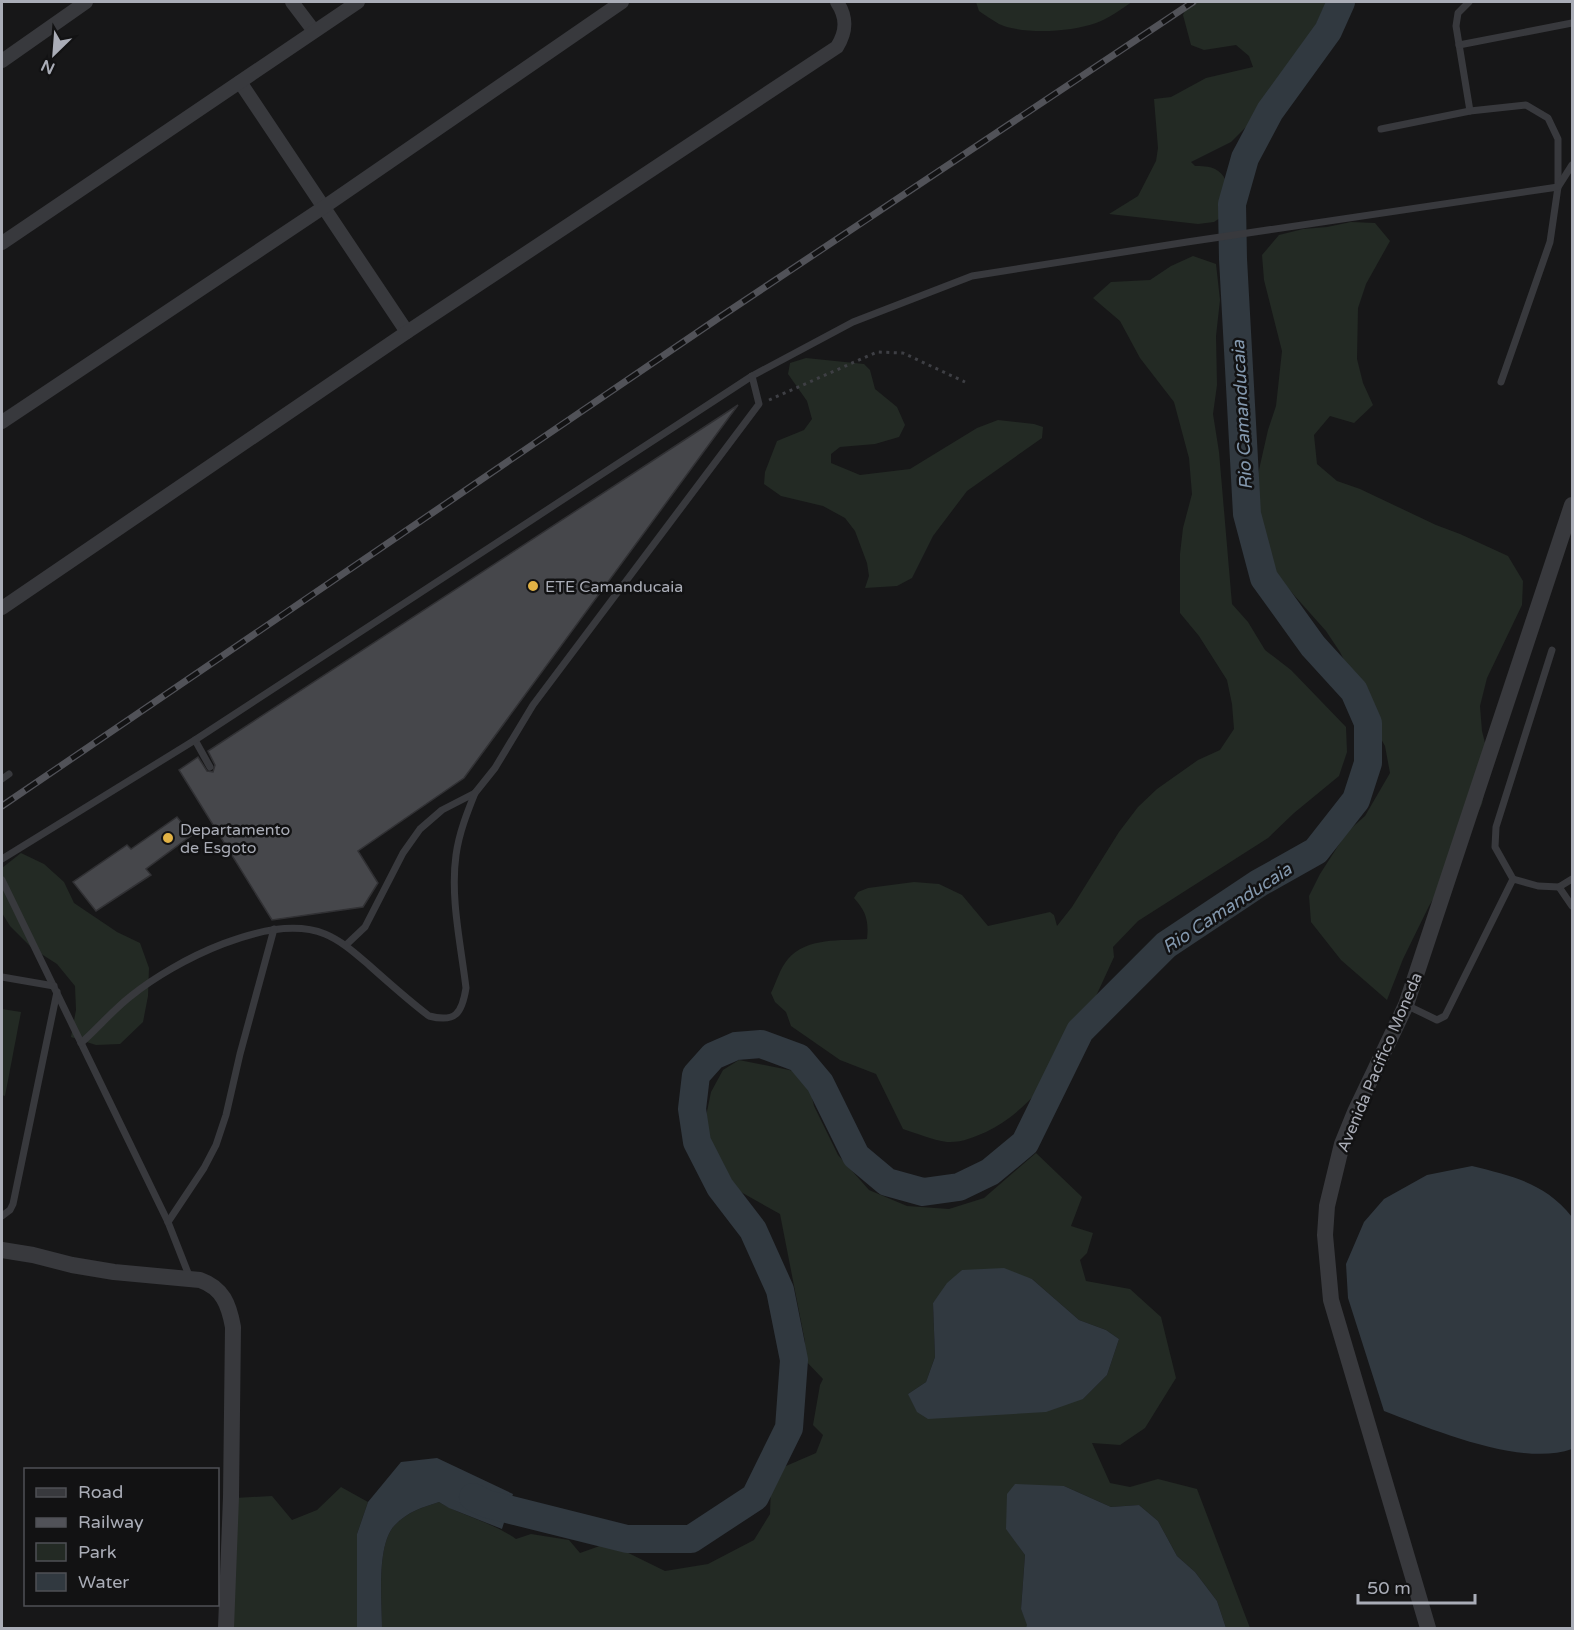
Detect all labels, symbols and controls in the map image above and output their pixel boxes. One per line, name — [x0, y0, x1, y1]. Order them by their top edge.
north arrow — [24, 24, 84, 84]
text: N — [38, 55, 58, 78]
water label: Rio Camanducaia — [1227, 339, 1257, 490]
place label: ETE Camanducaia — [545, 577, 683, 597]
marker: ETE Camanducaia — [526, 579, 540, 593]
place label: Departamento de Esgoto — [180, 820, 290, 858]
marker: Departamento de Esgoto — [161, 831, 175, 845]
water label: Rio Camanducaia — [1158, 858, 1297, 958]
street label: Avenida Pacifico Moneda — [1333, 970, 1427, 1155]
legend — [24, 1468, 219, 1606]
text: Road — [78, 1481, 123, 1503]
text: Railway — [78, 1511, 144, 1533]
text: Park — [78, 1541, 117, 1563]
scale bar — [1358, 1567, 1475, 1605]
text: Water — [78, 1571, 129, 1593]
text: 50 m — [1367, 1577, 1411, 1599]

